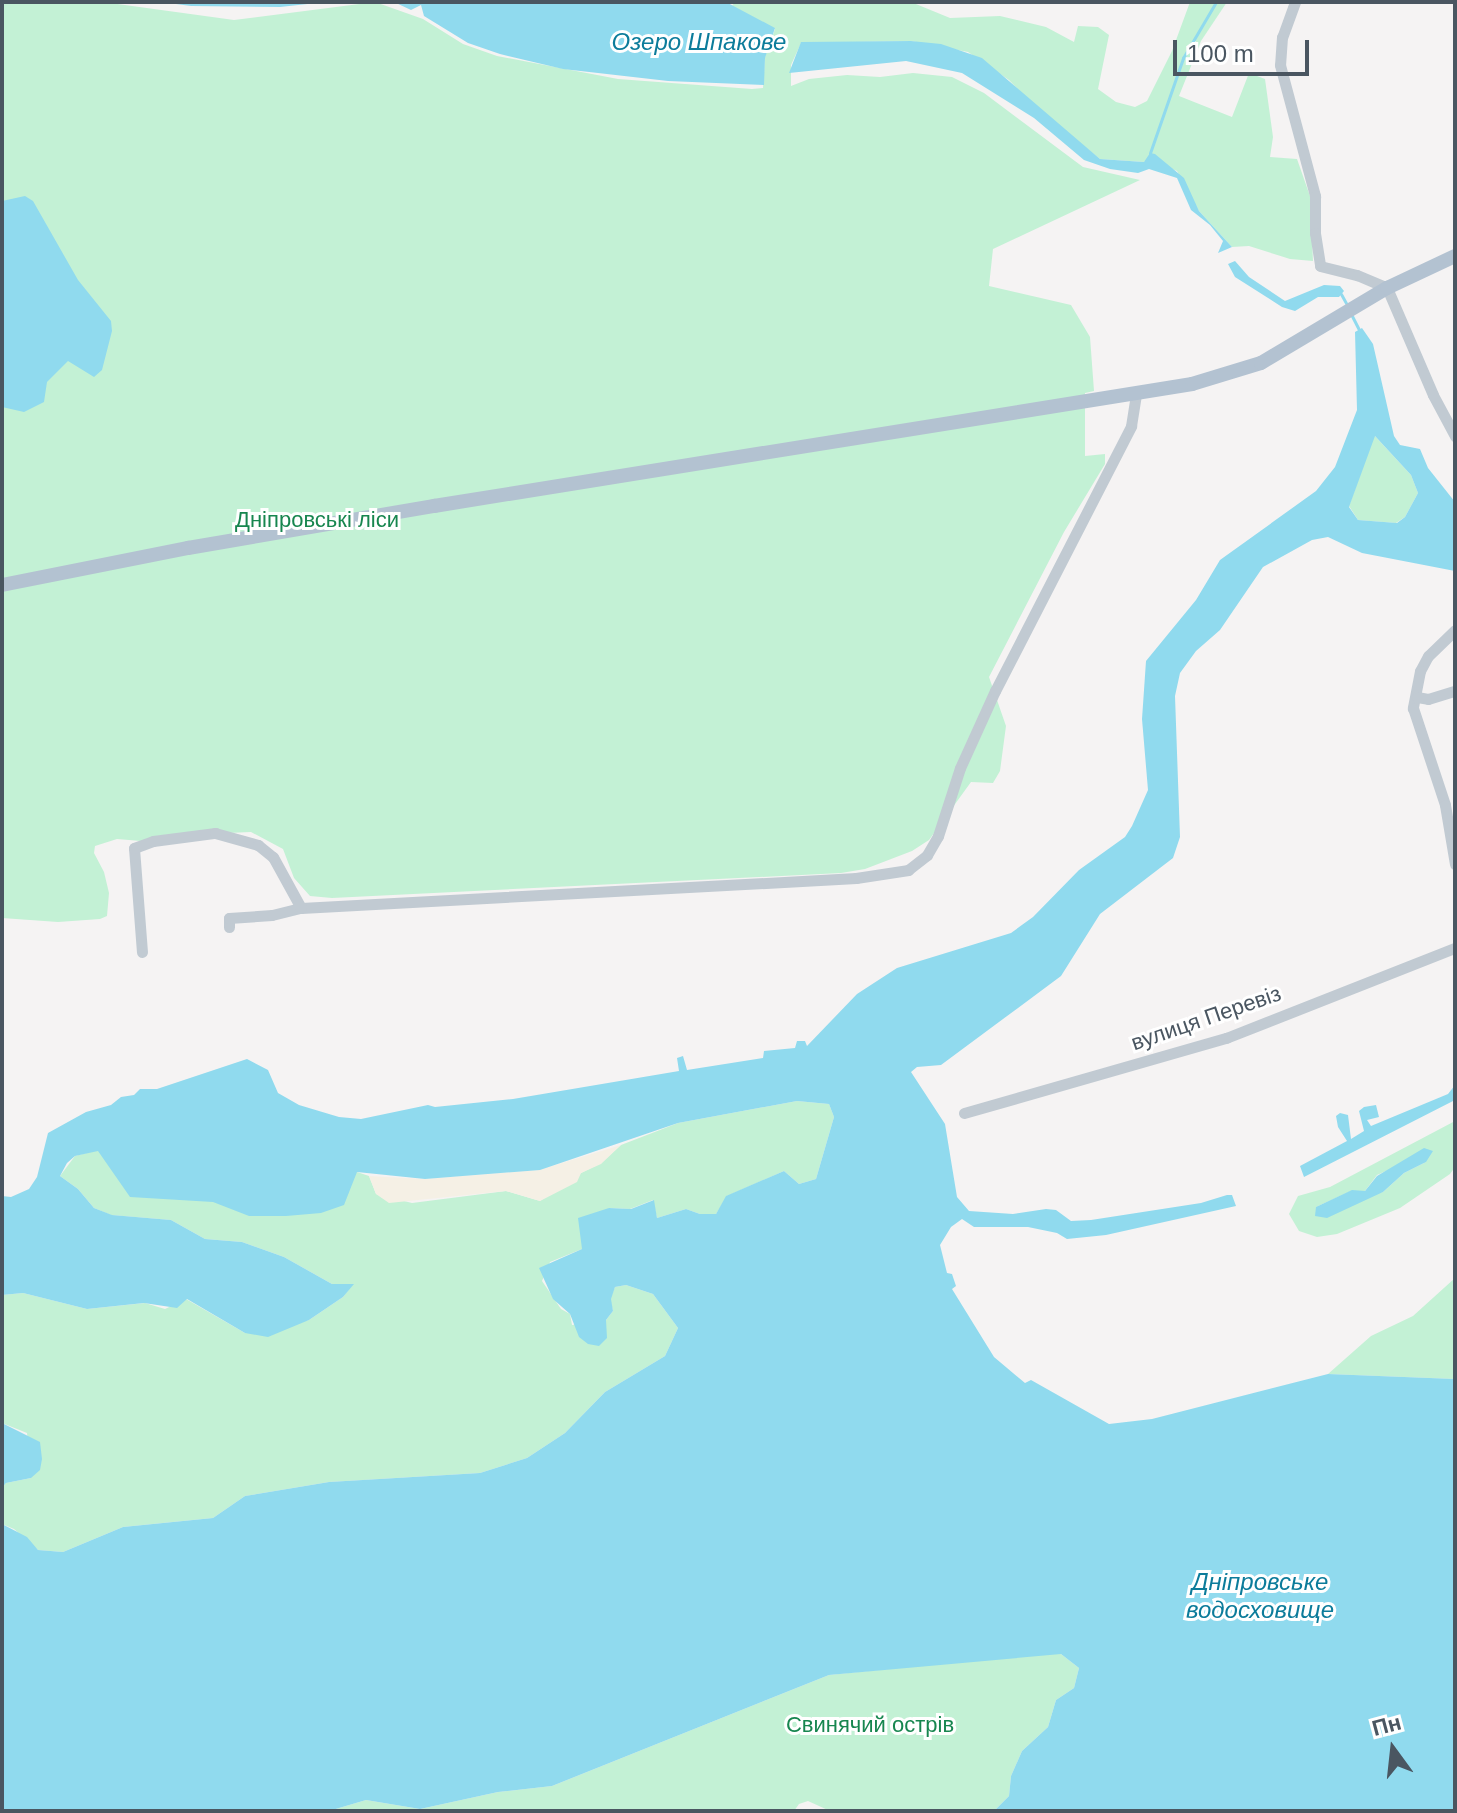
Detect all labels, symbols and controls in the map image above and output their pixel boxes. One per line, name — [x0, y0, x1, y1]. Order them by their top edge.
scale bar — [1177, 24, 1313, 74]
water label: Озеро Шпакове — [612, 28, 786, 56]
text: 100 m — [1187, 40, 1254, 67]
park label: Дніпровські ліси — [235, 507, 399, 533]
street label: вулиця Перевіз — [1128, 980, 1284, 1056]
water label: Дніпровське водосховище — [1186, 1568, 1334, 1624]
north arrow — [1353, 1709, 1433, 1789]
text: Пн — [1369, 1709, 1404, 1741]
park label: Свинячий острів — [786, 1712, 954, 1738]

